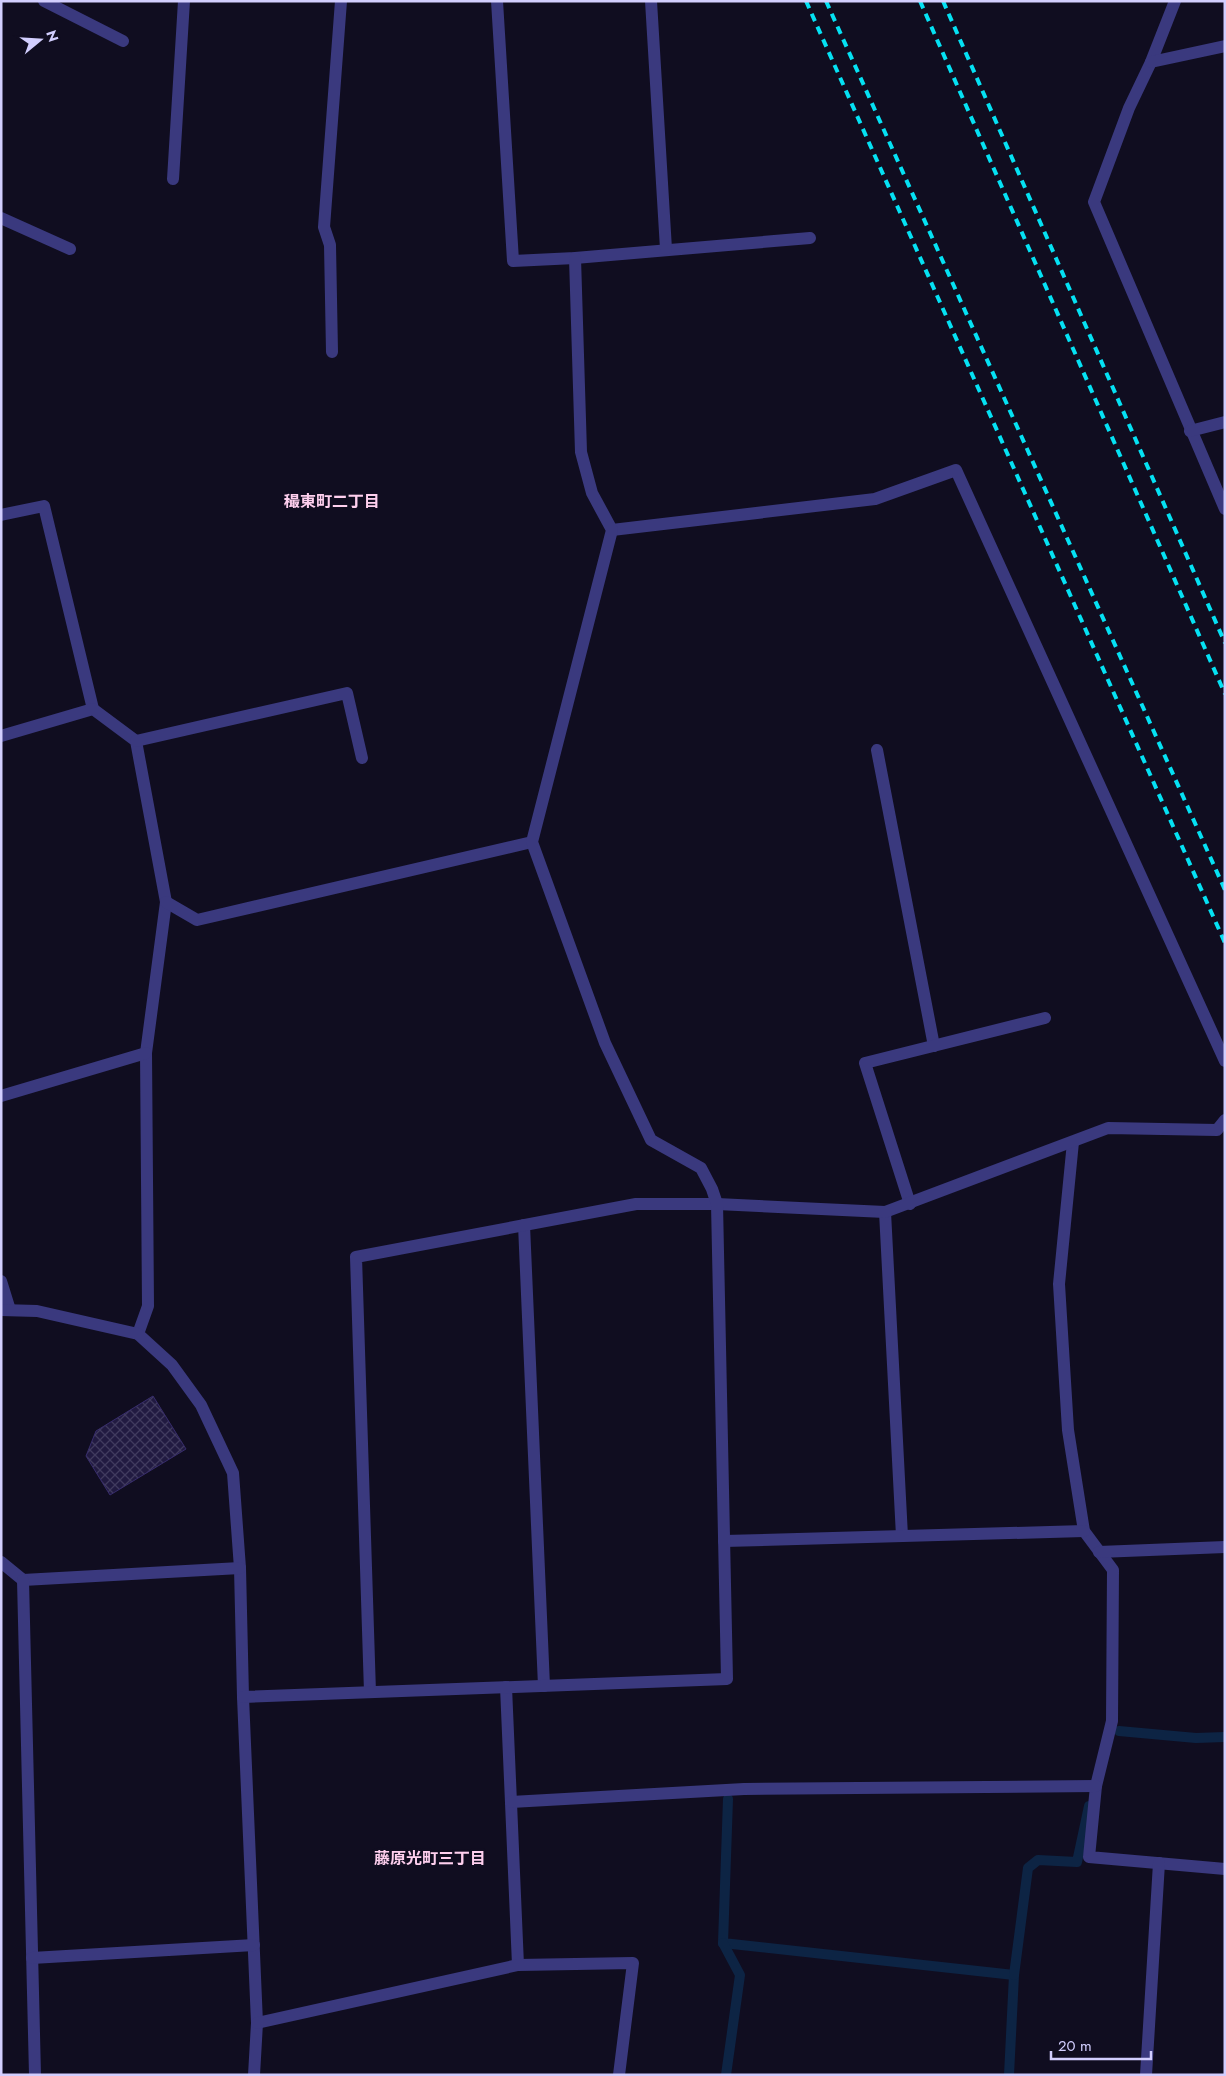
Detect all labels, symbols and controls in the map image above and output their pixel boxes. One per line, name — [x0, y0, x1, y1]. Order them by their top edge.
north arrow — [15, 15, 65, 65]
text: N — [41, 28, 64, 44]
district label: 穝東町二丁目 — [284, 490, 380, 513]
district label: 藤原光町三丁目 — [374, 1847, 486, 1870]
scale bar — [1051, 2028, 1151, 2060]
text: 20 m — [1058, 2035, 1092, 2057]

